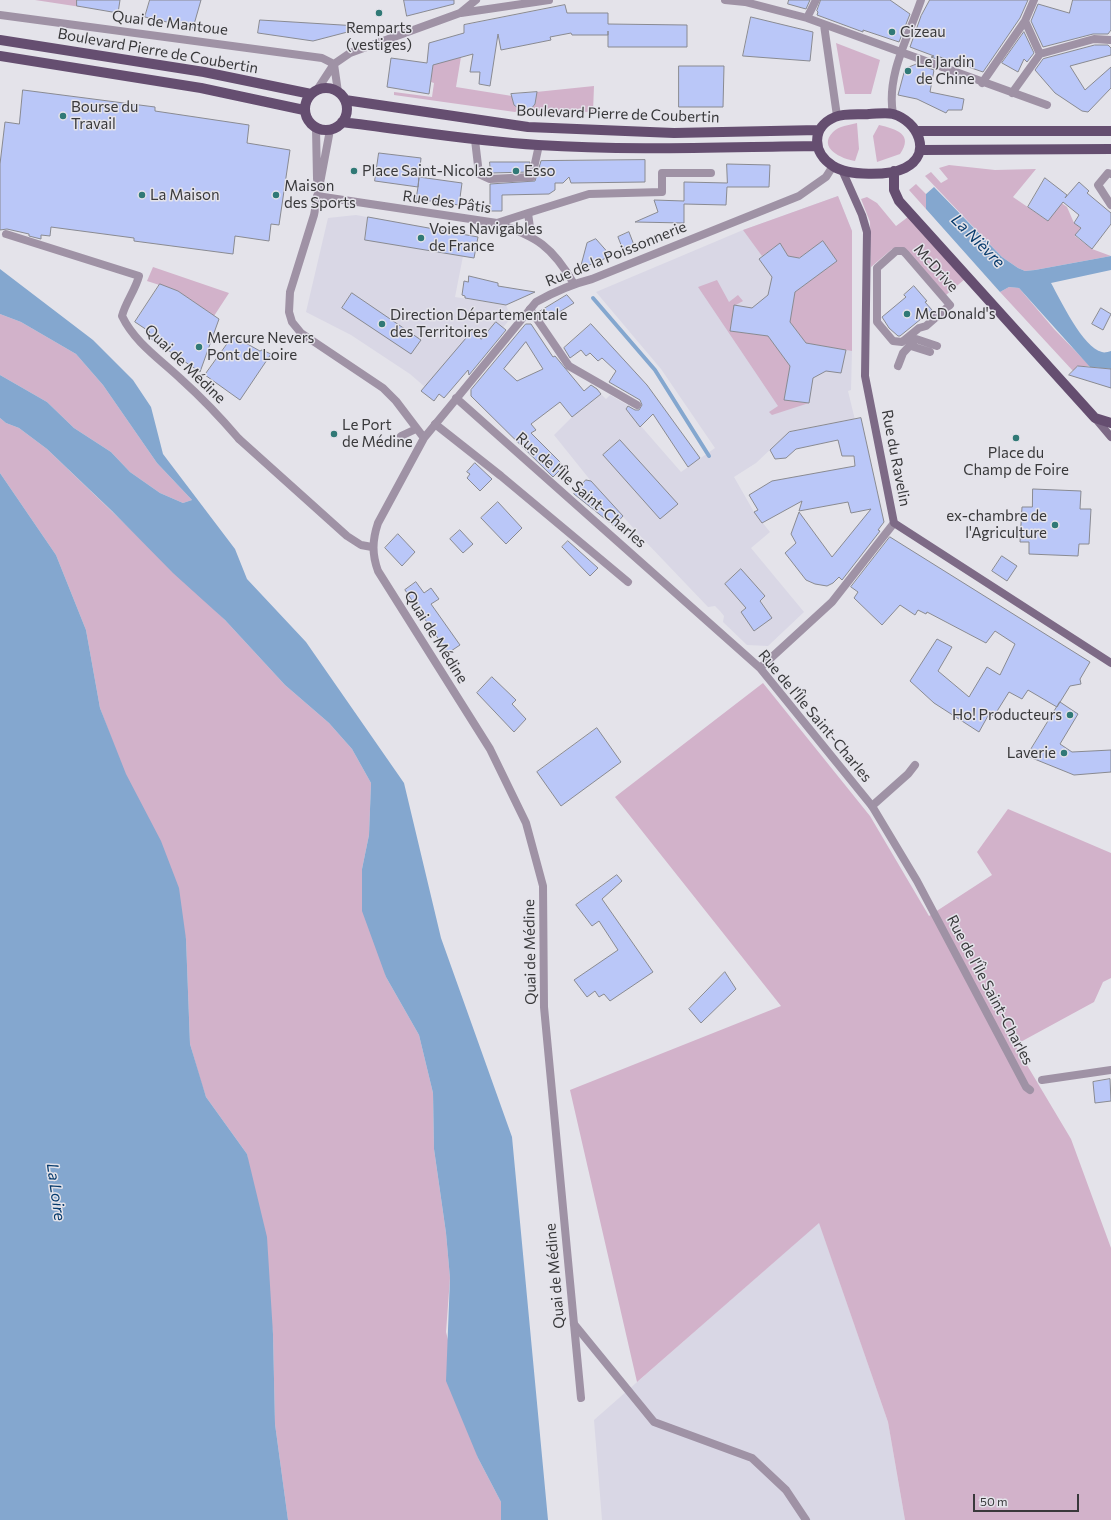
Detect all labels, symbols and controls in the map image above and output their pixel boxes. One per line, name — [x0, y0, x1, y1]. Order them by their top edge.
street label: Quai de Mantoue — [111, 7, 229, 39]
marker: Remparts (vestiges) — [374, 8, 384, 18]
place label: Remparts (vestiges) — [346, 19, 412, 54]
place label: Cizeau — [900, 23, 946, 41]
street label: Boulevard Pierre de Coubertin — [56, 24, 260, 78]
marker: Cizeau — [887, 27, 897, 37]
place label: Le Jardin de Chine — [916, 53, 975, 88]
marker: Le Jardin de Chine — [903, 66, 913, 76]
place label: Bourse du Travail — [71, 98, 138, 133]
street label: Boulevard Pierre de Coubertin — [516, 101, 720, 127]
marker: Bourse du Travail — [58, 111, 68, 121]
place label: Place Saint-Nicolas — [362, 162, 493, 180]
place label: Esso — [524, 162, 555, 180]
marker: Place Saint-Nicolas — [349, 166, 359, 176]
marker: Esso — [511, 166, 521, 176]
place label: Maison des Sports — [284, 177, 356, 212]
place label: La Maison — [150, 186, 220, 204]
street label: Rue des Pâtis — [401, 187, 493, 217]
marker: La Maison — [137, 190, 147, 200]
marker: Maison des Sports — [271, 190, 281, 200]
water label: La Nièvre — [947, 210, 1009, 272]
street label: Rue de la Poissonnerie — [543, 217, 689, 291]
place label: Voies Navigables de France — [429, 220, 542, 255]
marker: Voies Navigables de France — [416, 233, 426, 243]
street label: McDrive — [910, 240, 962, 296]
place label: McDonald's — [915, 305, 996, 323]
place label: Direction Départementale des Territoires — [390, 306, 567, 341]
marker: McDonald's — [902, 309, 912, 319]
marker: Direction Départementale des Territoires — [377, 319, 387, 329]
street label: Quai de Médine — [141, 321, 229, 407]
place label: Mercure Nevers Pont de Loire — [207, 329, 314, 364]
marker: Mercure Nevers Pont de Loire — [194, 342, 204, 352]
street label: Rue du Ravelin — [878, 408, 914, 508]
place label: Le Port de Médine — [342, 416, 413, 451]
street label: Rue de l'Île Saint-Charles — [512, 428, 650, 552]
marker: Le Port de Médine — [329, 429, 339, 439]
marker: Place du Champ de Foire — [1011, 433, 1021, 443]
place label: Place du Champ de Foire — [963, 444, 1069, 479]
place label: ex-chambre de l'Agriculture — [946, 507, 1047, 542]
marker: ex-chambre de l'Agriculture — [1050, 520, 1060, 530]
street label: Quai de Médine — [400, 587, 472, 687]
street label: Rue de l'Île Saint-Charles — [754, 646, 876, 786]
place label: Ho! Producteurs — [952, 706, 1062, 724]
marker: Ho! Producteurs — [1065, 710, 1075, 720]
place label: Laverie — [1007, 744, 1056, 762]
marker: Laverie — [1059, 748, 1069, 758]
street label: Quai de Médine — [520, 899, 540, 1005]
street label: Rue de l'Île Saint-Charles — [943, 912, 1037, 1068]
water label: La Loire — [42, 1162, 70, 1222]
street label: Quai de Médine — [541, 1222, 569, 1330]
scale bar — [975, 1486, 1081, 1512]
text: 50 m — [980, 1494, 1008, 1508]

